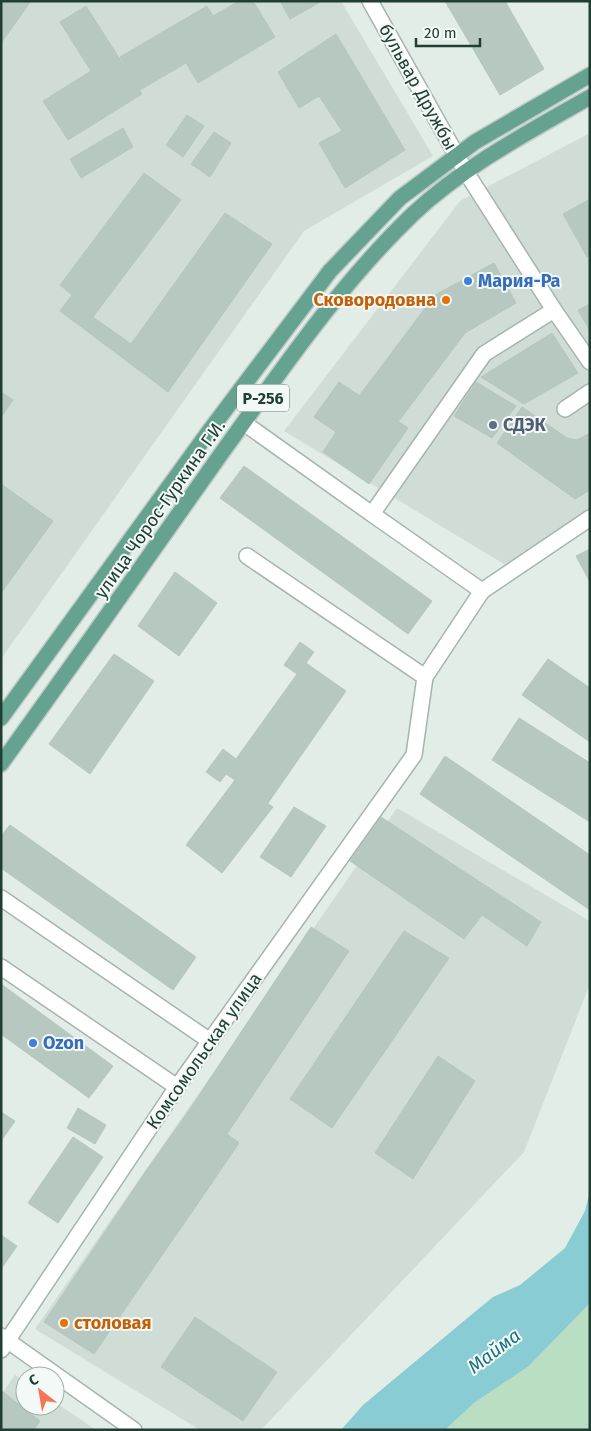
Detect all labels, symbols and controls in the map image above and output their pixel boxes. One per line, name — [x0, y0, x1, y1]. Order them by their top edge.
scale bar — [416, 15, 480, 47]
street label: бульвар Дружбы — [374, 20, 462, 154]
text: 20 m — [424, 24, 457, 42]
place label: Мария-Ра — [478, 270, 561, 292]
marker: Мария-Ра — [462, 275, 474, 287]
place label: Сковородовна — [313, 289, 436, 311]
marker: Сковородовна — [440, 294, 452, 306]
road number: Р-256 — [237, 384, 289, 412]
place label: СДЭК — [503, 414, 546, 436]
street label: улица Чорос-Гуркина Г.И. — [90, 415, 230, 603]
marker: СДЭК — [487, 419, 499, 431]
street label: Комсомольская улица — [142, 968, 266, 1134]
place label: Ozon — [43, 1032, 84, 1054]
marker: Ozon — [27, 1037, 39, 1049]
place label: столовая — [74, 1312, 152, 1334]
marker: столовая — [58, 1317, 70, 1329]
water label: Майма — [463, 1324, 525, 1378]
north arrow — [15, 1366, 65, 1416]
text: С — [26, 1371, 41, 1390]

